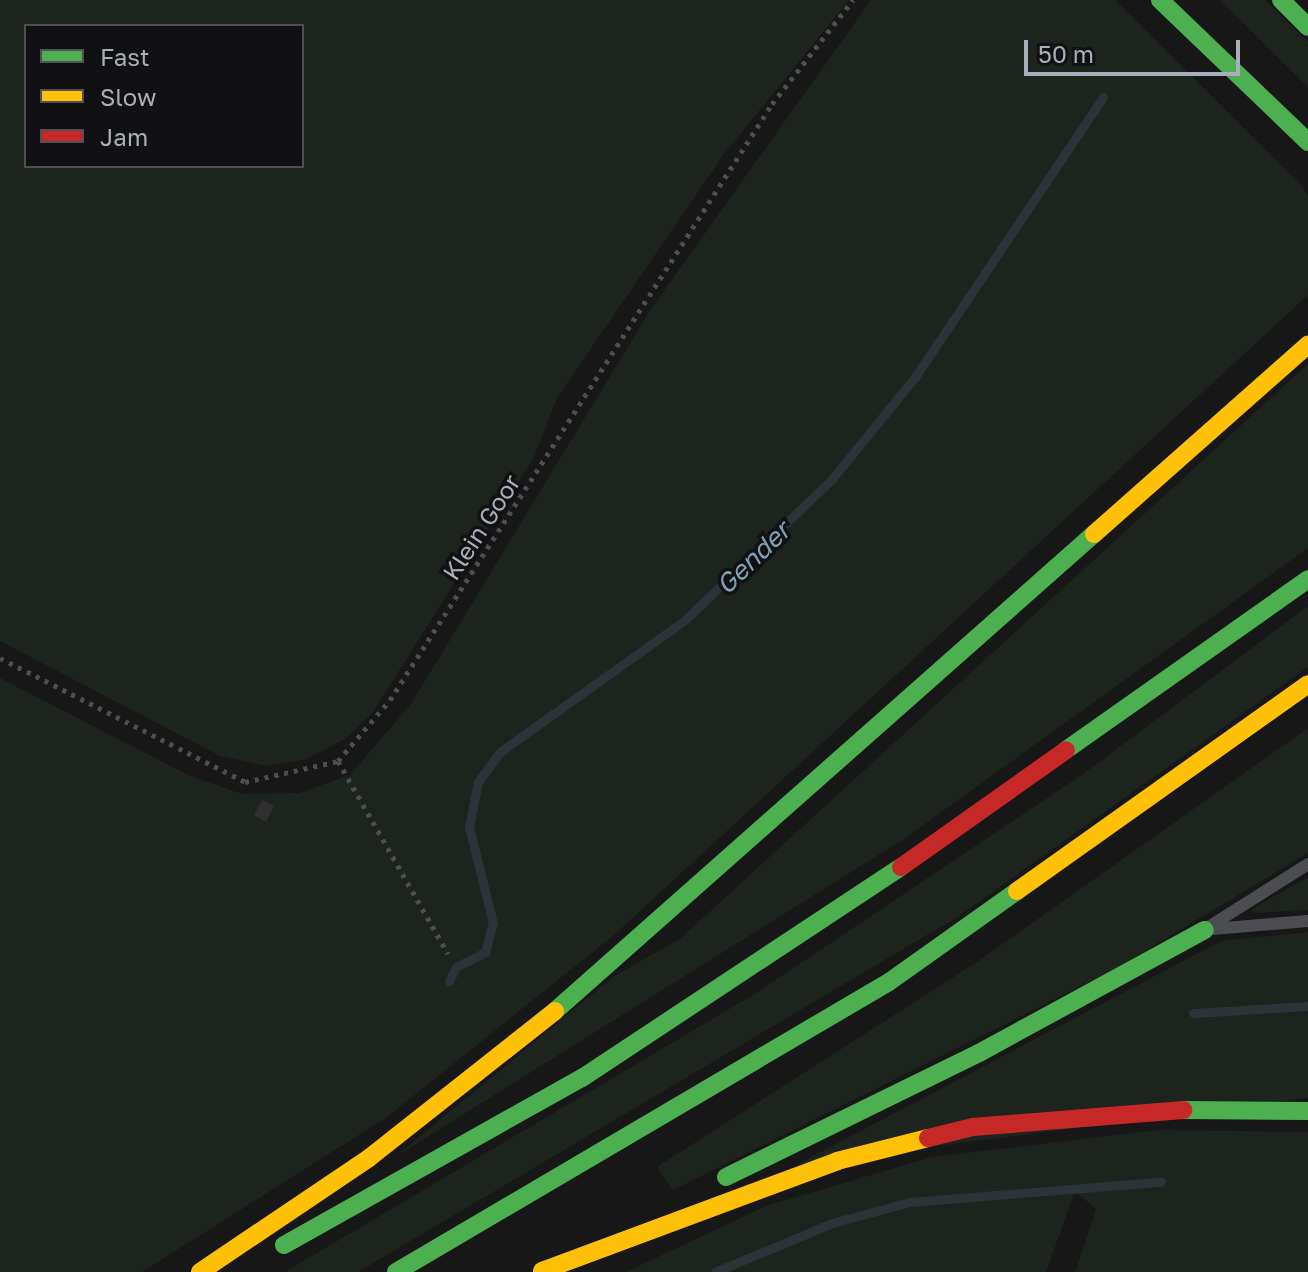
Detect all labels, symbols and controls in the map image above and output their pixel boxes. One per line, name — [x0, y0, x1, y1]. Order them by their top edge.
legend — [24, 24, 304, 168]
scale bar — [1028, 24, 1244, 74]
text: 50 m — [1038, 39, 1094, 68]
text: Fast — [100, 42, 150, 71]
text: Slow — [100, 82, 156, 111]
text: Jam — [100, 122, 148, 151]
street label: Klein Goor — [436, 469, 526, 585]
water label: Gender — [710, 515, 796, 601]

